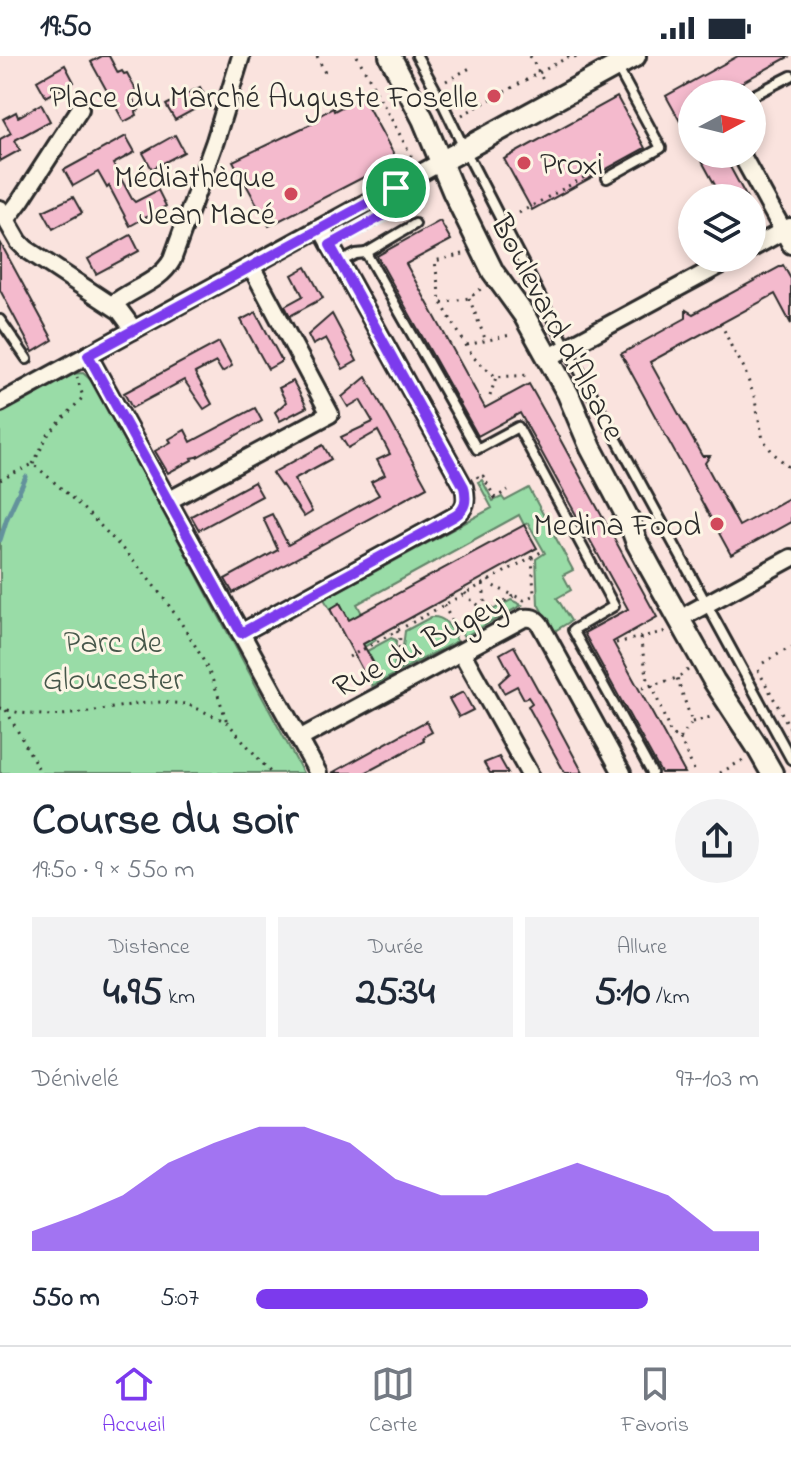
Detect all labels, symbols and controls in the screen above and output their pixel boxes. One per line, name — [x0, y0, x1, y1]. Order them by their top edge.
text: 19:50 — [40, 6, 91, 50]
place label: Place du Marché Auguste Foselle — [50, 76, 479, 123]
north arrow — [678, 80, 766, 168]
map controls — [678, 80, 766, 272]
marker: Place du Marché Auguste Foselle — [485, 87, 503, 105]
place label: Proxi — [540, 143, 603, 190]
pin — [362, 154, 430, 222]
marker: Proxi — [515, 154, 533, 172]
place label: Médiathèque Jean Macé — [114, 156, 276, 240]
icon: arrive — [374, 166, 418, 210]
button: layers — [678, 184, 766, 272]
marker: Médiathèque Jean Macé — [282, 185, 300, 203]
street label: Boulevard d'Alsace — [476, 206, 636, 451]
place label: Medina Food — [533, 504, 701, 551]
marker: Medina Food — [708, 515, 726, 533]
street label: Rue du Bugey — [325, 582, 514, 712]
park label: Parc de Gloucester — [43, 621, 183, 705]
text: Course du soir — [32, 790, 298, 854]
button: share — [675, 799, 759, 883]
text: 19:50 · 9 × 550 m — [32, 852, 195, 890]
text: Distance — [109, 932, 190, 964]
text: Durée — [368, 932, 423, 964]
text: Allure — [617, 932, 667, 964]
text: 4.95 — [103, 964, 163, 1023]
text: 25:34 — [356, 964, 435, 1023]
text: 5:10 — [594, 964, 650, 1023]
text: km — [163, 982, 195, 1014]
text: /km — [650, 982, 689, 1014]
text: Dénivelé — [32, 1061, 119, 1099]
text: 97–103 m — [676, 1061, 759, 1099]
text: 550 m — [32, 1280, 100, 1318]
text: 5:07 — [160, 1280, 199, 1318]
tab: Accueil — [102, 1362, 165, 1442]
tab: Carte — [369, 1362, 417, 1442]
tab: Favoris — [621, 1362, 689, 1442]

